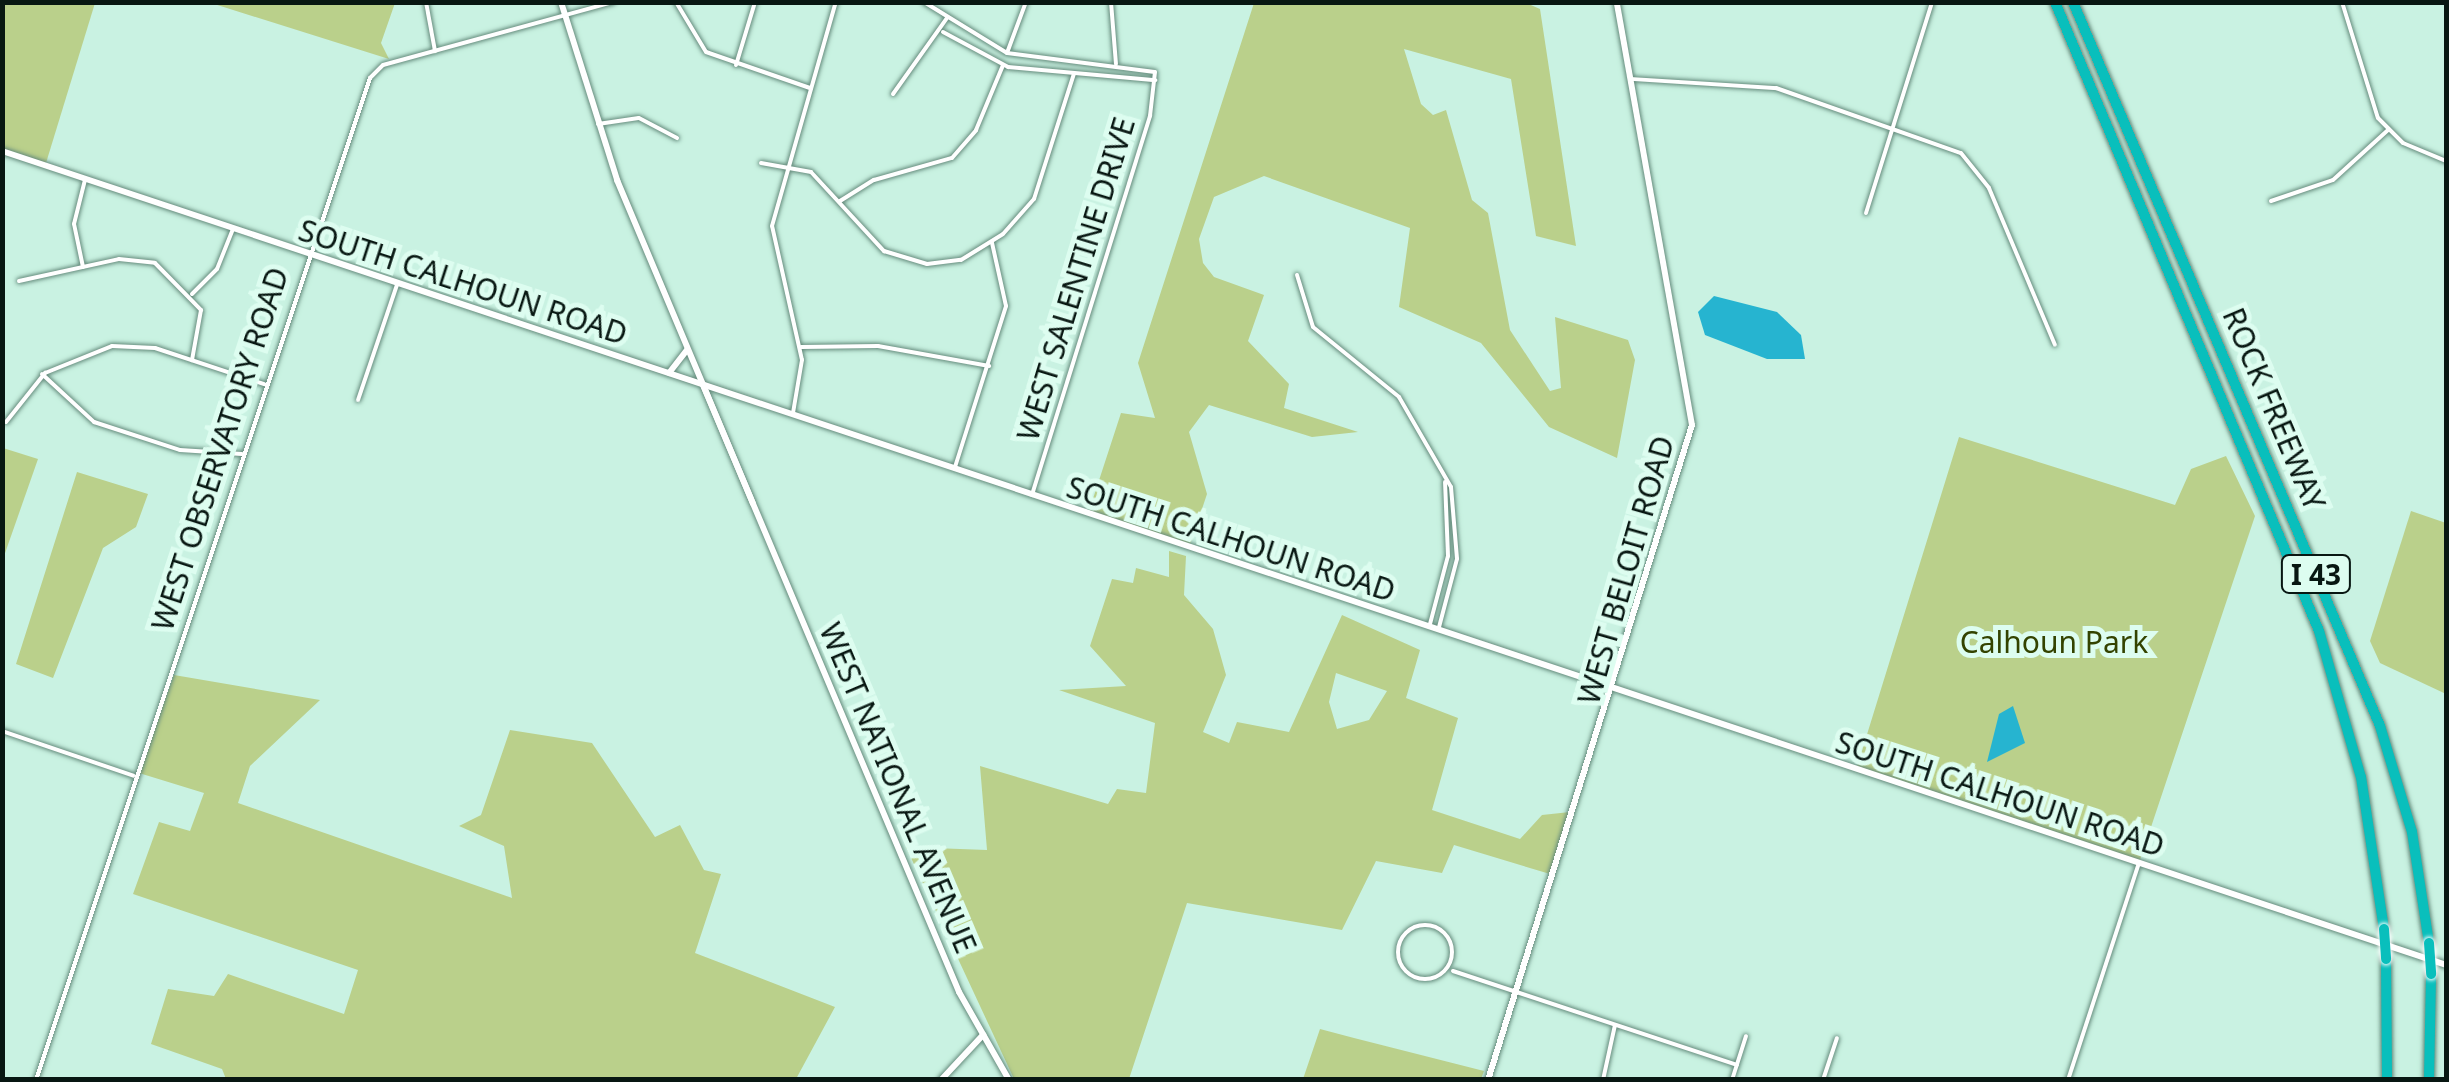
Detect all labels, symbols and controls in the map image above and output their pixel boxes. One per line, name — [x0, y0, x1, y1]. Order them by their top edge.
street label: WEST SALENTINE DRIVE — [1010, 113, 1142, 445]
street label: SOUTH CALHOUN ROAD — [294, 212, 632, 352]
street label: WEST OBSERVATORY ROAD — [144, 263, 296, 635]
street label: ROCK FREEWAY — [2215, 303, 2333, 515]
street label: WEST BELOIT ROAD — [1570, 432, 1682, 708]
street label: SOUTH CALHOUN ROAD — [1062, 469, 1400, 609]
road number: I 43 — [2278, 551, 2354, 597]
street label: WEST NATIONAL AVENUE — [812, 617, 984, 959]
park label: Calhoun Park — [1960, 624, 2148, 660]
street label: SOUTH CALHOUN ROAD — [1831, 724, 2169, 864]

